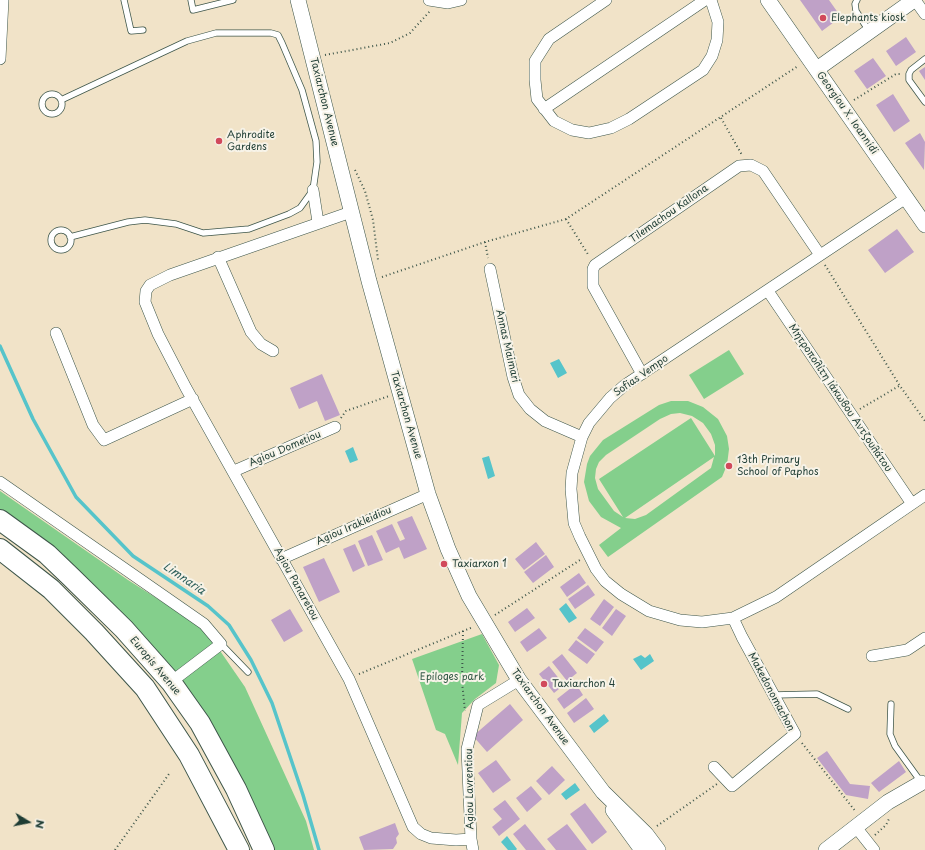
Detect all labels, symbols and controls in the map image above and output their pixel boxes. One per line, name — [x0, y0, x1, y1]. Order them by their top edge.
place label: Elephants kiosk — [831, 12, 906, 24]
marker: Elephants kiosk — [818, 13, 828, 23]
street label: Taxiarchon Avenue — [307, 56, 341, 148]
street label: Georgiou X. Ioannidi — [814, 69, 880, 157]
place label: Aphrodite Gardens — [227, 129, 275, 152]
marker: Aphrodite Gardens — [214, 136, 224, 146]
street label: Tilemachou Kallona — [627, 182, 711, 246]
street label: Annas Maimari — [493, 308, 521, 384]
street label: Μητροπολίτη Ιάκωβου Αντζουλάτου — [786, 322, 894, 474]
street label: Sofias Vempo — [611, 353, 671, 399]
street label: Taxiarchon Avenue — [388, 370, 424, 460]
street label: Agiou Dometiou — [247, 428, 323, 470]
place label: 13th Primary School of Paphos — [737, 454, 818, 478]
marker: 13th Primary School of Paphos — [724, 461, 734, 471]
street label: Agiou Irakleidiou — [314, 504, 394, 548]
street label: Agiou Panaretou — [271, 546, 321, 622]
place label: Taxiarxon 1 — [452, 558, 507, 570]
marker: Taxiarxon 1 — [439, 559, 449, 569]
water label: Limnaria — [161, 560, 207, 598]
street label: Europis Avenue — [127, 634, 183, 698]
street label: Makedonomachon — [745, 651, 797, 733]
street label: Taxiarchon Avenue — [508, 667, 572, 747]
park label: Epiloges park — [420, 671, 484, 683]
place label: Taxiarchon 4 — [552, 678, 615, 690]
marker: Taxiarchon 4 — [539, 679, 549, 689]
street label: Agiou Lavrentiou — [463, 748, 477, 830]
north arrow — [8, 802, 48, 842]
text: N — [31, 818, 49, 830]

